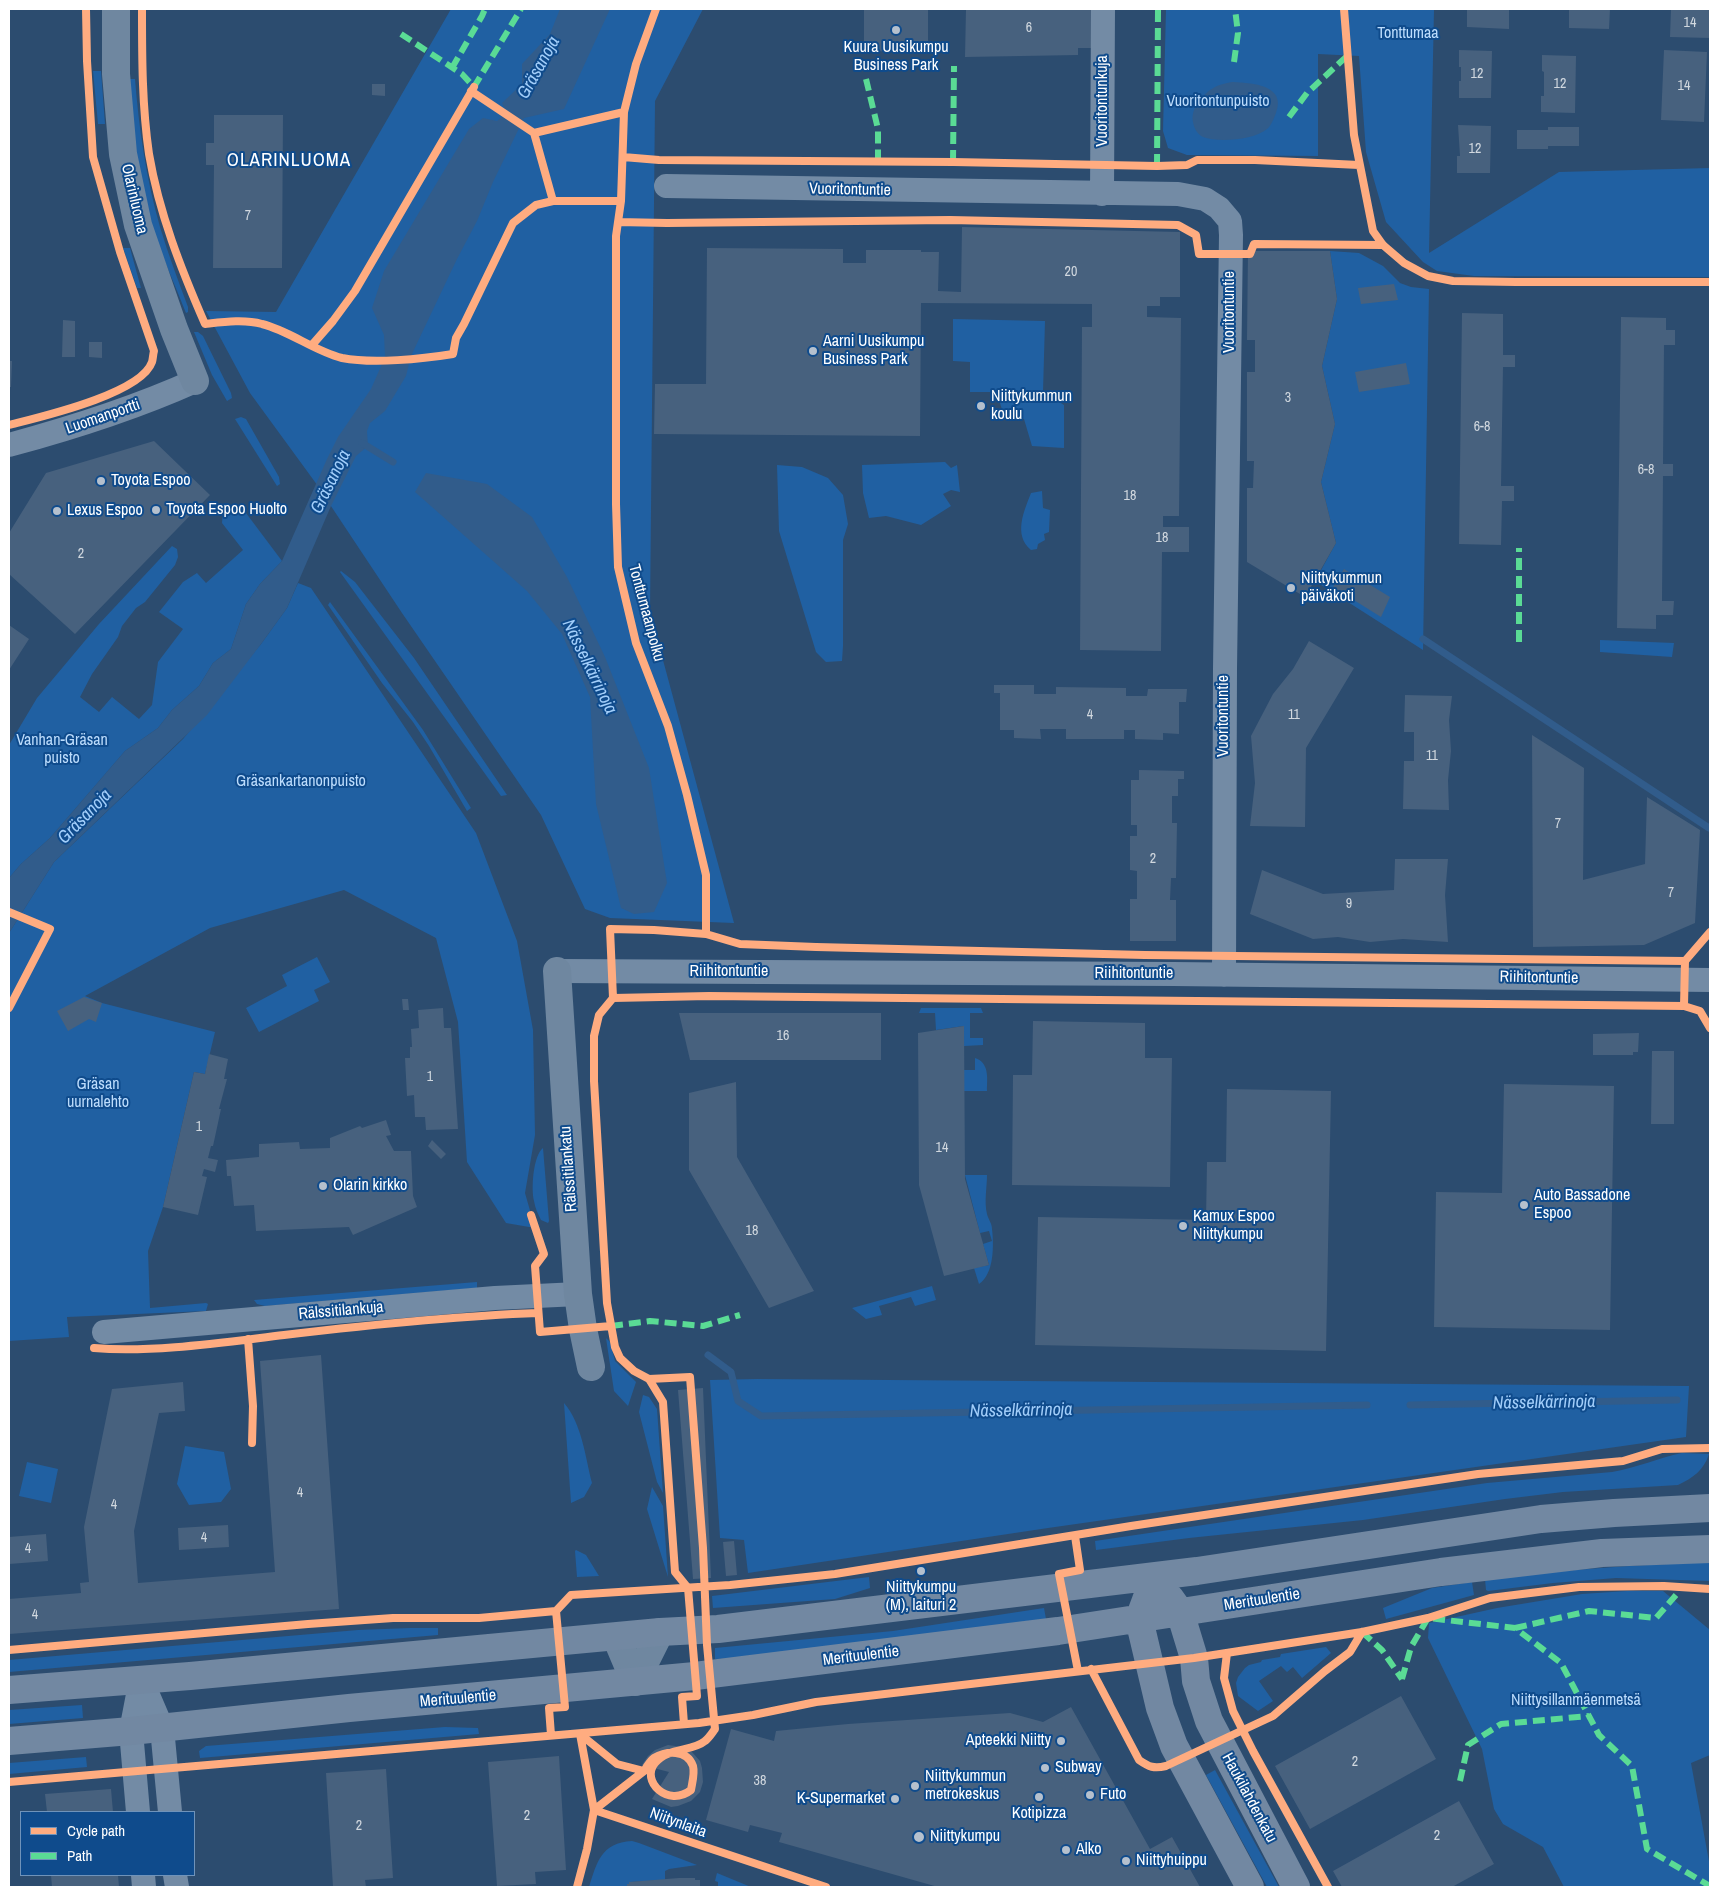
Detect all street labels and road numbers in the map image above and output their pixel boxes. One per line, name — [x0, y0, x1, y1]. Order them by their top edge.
street label: Vuoritontunkuja — [1093, 55, 1113, 147]
street label: Olarinluoma — [117, 162, 151, 236]
street label: Vuoritontuntie — [809, 180, 891, 200]
street label: Vuoritontuntie — [1220, 271, 1240, 353]
street label: Luomanportti — [63, 395, 143, 439]
street label: Tonttumaanpolku — [624, 562, 668, 664]
street label: Vuoritontuntie — [1214, 675, 1234, 757]
street label: Riihitontuntie — [690, 962, 768, 982]
street label: Riihitontuntie — [1095, 964, 1173, 984]
street label: Riihitontuntie — [1499, 968, 1579, 988]
street label: Rälssitilankatu — [556, 1125, 582, 1213]
street label: Rälssitilankuja — [298, 1298, 384, 1324]
street label: Merituulentie — [1223, 1585, 1301, 1615]
street label: Merituulentie — [822, 1642, 900, 1670]
street label: Merituulentie — [419, 1686, 497, 1712]
street label: Haukilahdenkatu — [1217, 1750, 1281, 1846]
street label: Niitynlaita — [647, 1804, 709, 1842]

